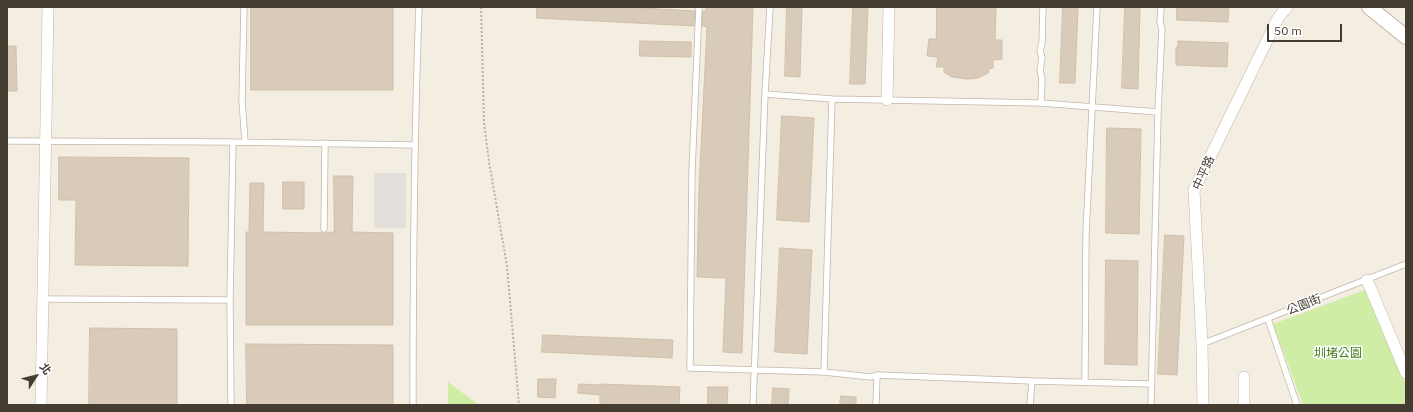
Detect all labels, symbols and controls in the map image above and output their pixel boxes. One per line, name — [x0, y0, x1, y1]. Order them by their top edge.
scale bar — [1269, 16, 1344, 42]
text: 50 m — [1274, 23, 1302, 38]
street label: 中平路 — [1190, 154, 1218, 192]
street label: 公園街 — [1285, 292, 1323, 318]
park label: 圳堵公園 — [1314, 347, 1362, 361]
north arrow — [16, 356, 56, 396]
text: 北 — [37, 360, 55, 378]

